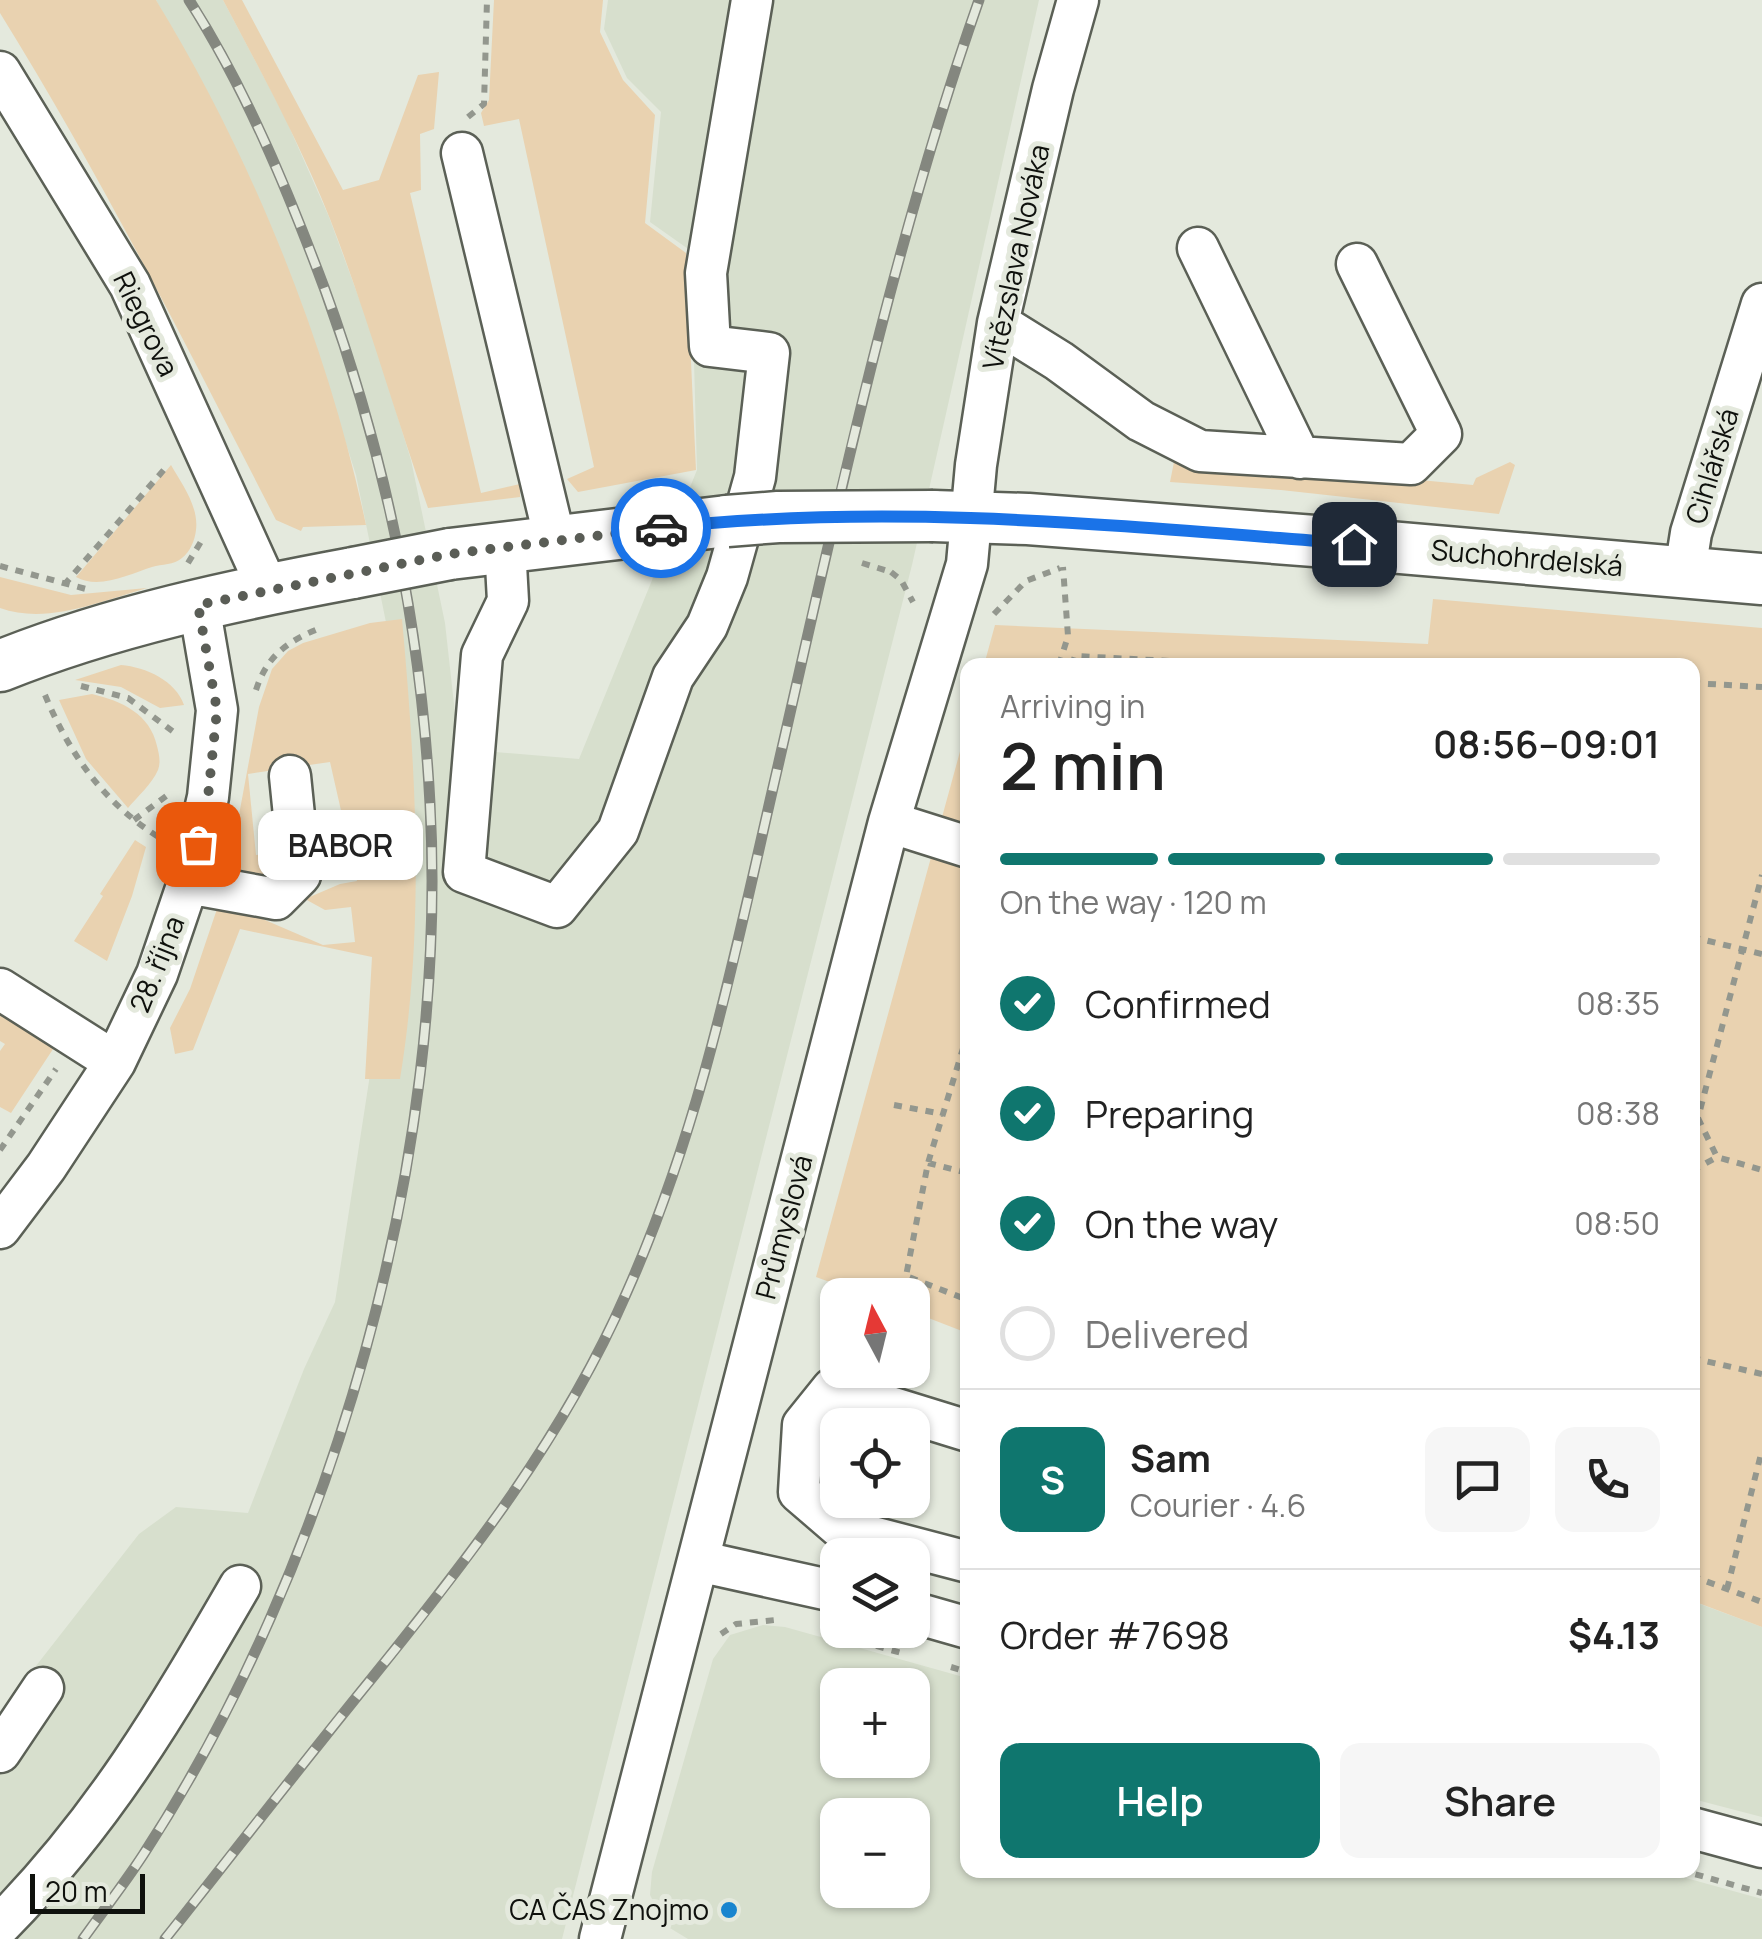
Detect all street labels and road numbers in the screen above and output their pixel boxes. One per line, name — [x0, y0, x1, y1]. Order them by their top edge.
street label: Vítězslava Nováka — [973, 141, 1057, 373]
street label: Riegrova — [105, 265, 189, 382]
street label: Cihlářská — [1675, 403, 1747, 528]
street label: Suchohrdelská — [1429, 530, 1625, 584]
street label: 28. října — [120, 910, 193, 1017]
street label: Průmyslová — [746, 1150, 821, 1303]

